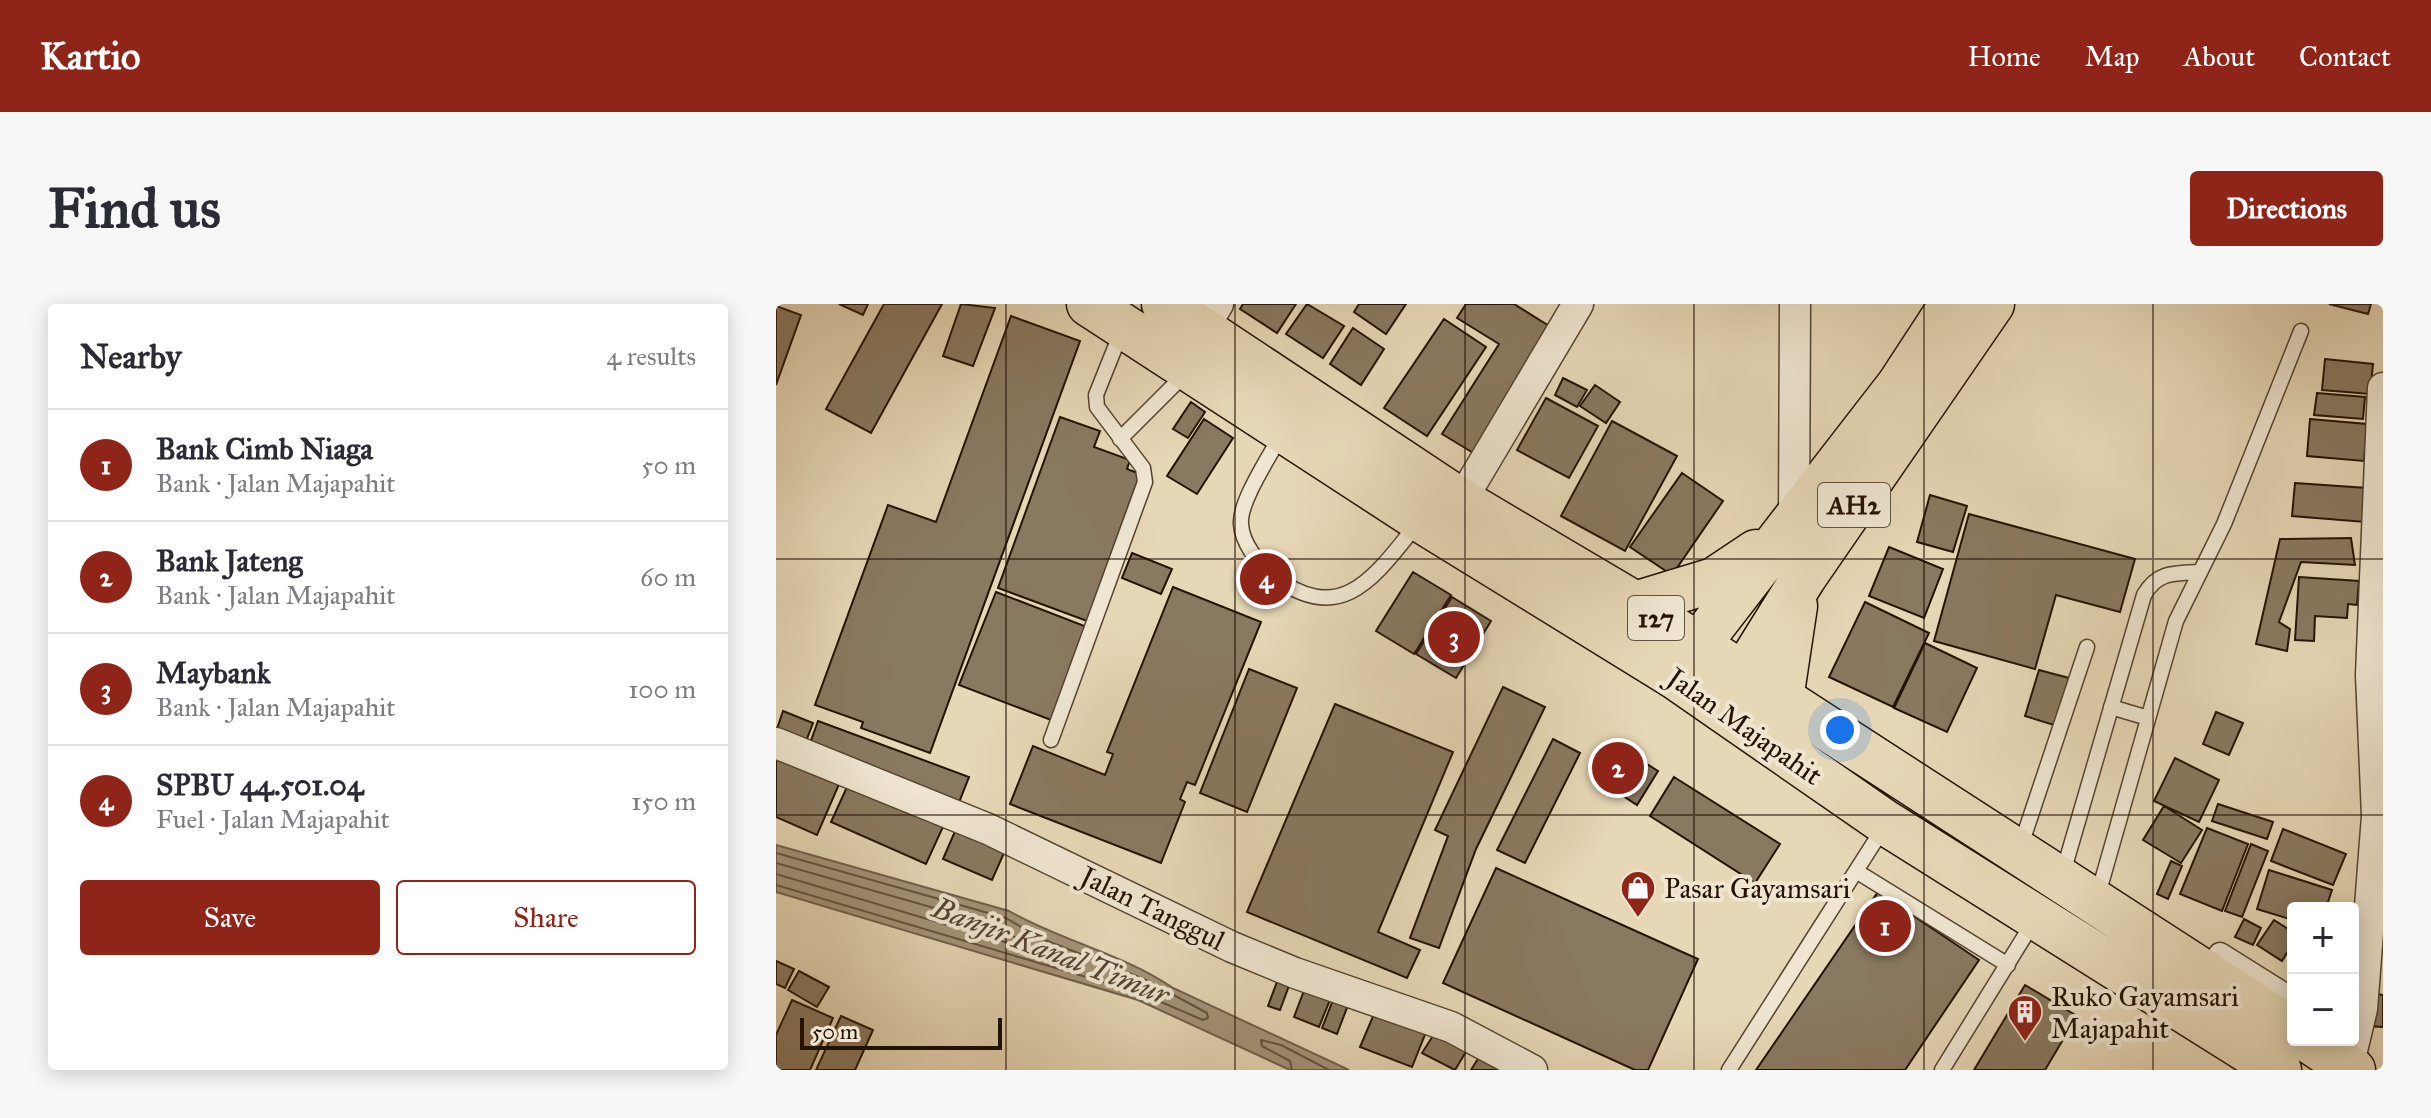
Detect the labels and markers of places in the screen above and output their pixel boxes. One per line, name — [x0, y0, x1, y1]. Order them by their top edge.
pin: 4 — [1240, 549, 1292, 609]
pin: 3 — [1428, 607, 1480, 667]
pin: 2 — [1592, 738, 1644, 798]
shop icon: Pasar Gayamsari — [1619, 869, 1657, 919]
place label: Pasar Gayamsari — [1664, 871, 1851, 906]
pin: 1 — [1859, 896, 1911, 956]
place label: Ruko Gayamsari Majapahit — [2051, 979, 2239, 1046]
building icon: Ruko Gayamsari Majapahit — [2006, 993, 2044, 1043]

